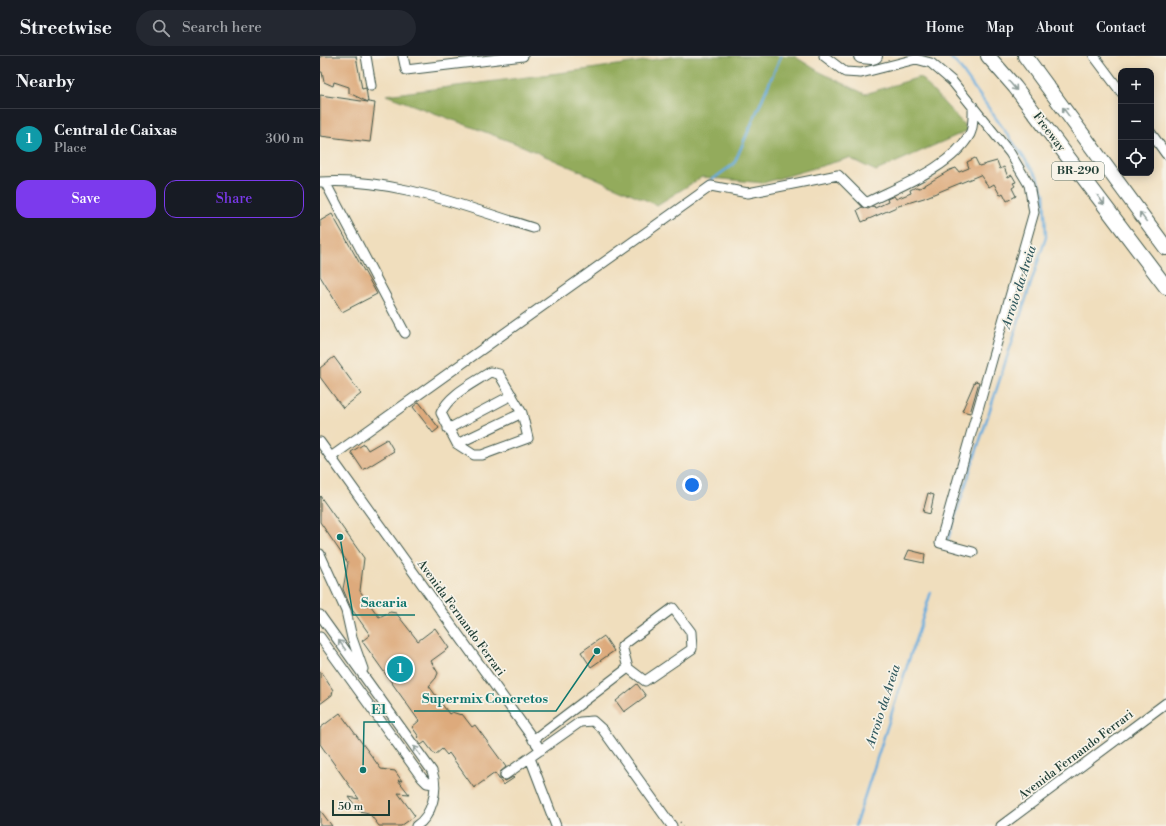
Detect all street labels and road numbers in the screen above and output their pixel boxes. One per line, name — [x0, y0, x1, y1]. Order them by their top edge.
street label: Freeway — [1029, 109, 1069, 155]
road number: BR-290 — [1052, 162, 1104, 180]
street label: Avenida Fernando Ferrari — [413, 556, 508, 679]
street label: Avenida Fernando Ferrari — [1015, 707, 1136, 804]

